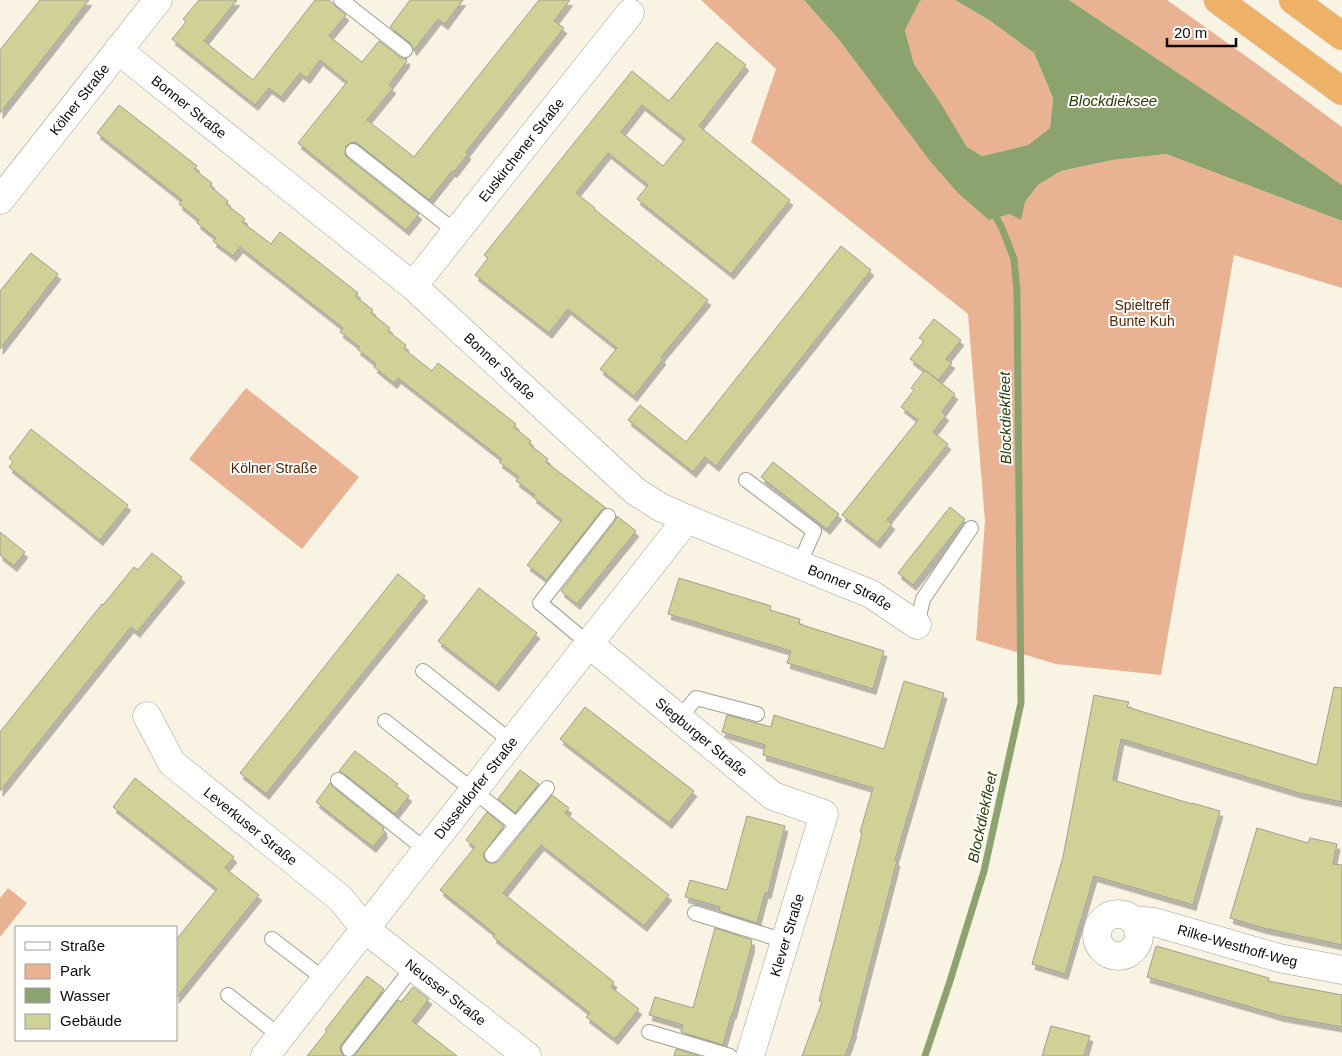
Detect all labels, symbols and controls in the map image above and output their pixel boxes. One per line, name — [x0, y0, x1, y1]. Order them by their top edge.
scale bar — [1167, 15, 1236, 47]
text: 20 m — [1174, 24, 1207, 41]
street label: Kölner Straße — [46, 61, 113, 138]
street label: Bonner Straße — [148, 72, 230, 142]
water label: Blockdieksee — [1069, 92, 1157, 109]
street label: Euskirchener Straße — [475, 95, 567, 205]
park label: Spieltreff Bunte Kuh — [1109, 297, 1175, 329]
street label: Bonner Straße — [461, 329, 539, 403]
water label: Blockdiekfleet — [996, 371, 1014, 464]
park label: Kölner Straße — [231, 460, 317, 476]
street label: Bonner Straße — [806, 561, 895, 614]
street label: Siegburger Straße — [652, 694, 751, 780]
street label: Düsseldorfer Straße — [431, 733, 521, 842]
water label: Blockdiekfleet — [964, 769, 1000, 864]
street label: Leverkuser Straße — [201, 784, 301, 869]
street label: Klever Straße — [767, 892, 807, 978]
street label: Rilke-Westhoff-Weg — [1176, 921, 1299, 969]
legend — [15, 926, 178, 1041]
text: Straße — [60, 937, 105, 954]
street label: Neusser Straße — [402, 956, 489, 1029]
text: Park — [60, 962, 91, 979]
text: Wasser — [60, 987, 110, 1004]
text: Gebäude — [60, 1012, 122, 1029]

